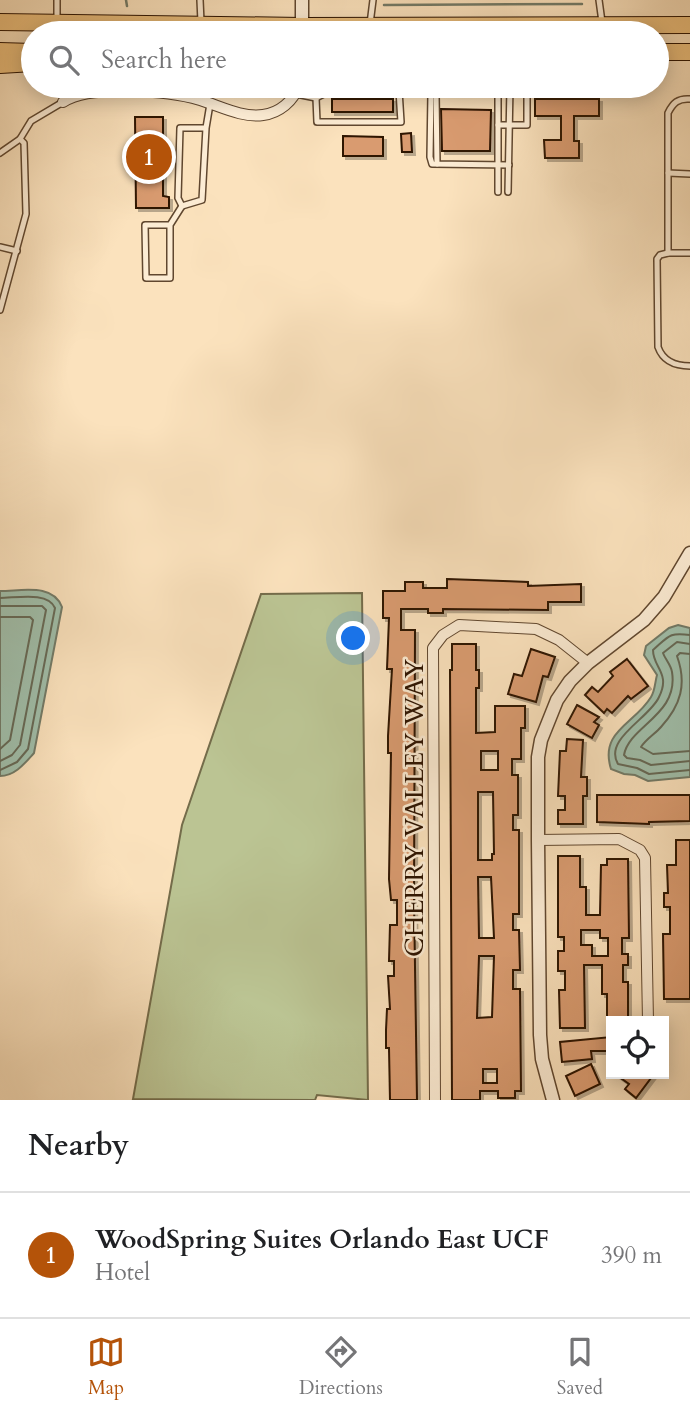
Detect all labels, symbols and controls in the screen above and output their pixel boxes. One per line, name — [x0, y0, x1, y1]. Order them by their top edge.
search box — [21, 21, 669, 98]
icon: search — [45, 41, 83, 79]
text: Search here — [101, 42, 227, 77]
pin: 1 — [126, 131, 172, 183]
your location — [336, 621, 370, 655]
street label: CHERRY VALLEY WAY — [397, 658, 432, 957]
map controls — [606, 1016, 669, 1079]
button: locate — [606, 1016, 669, 1079]
text: Nearby — [28, 1125, 129, 1166]
text: WoodSpring Suites Orlando East UCF — [95, 1222, 549, 1257]
text: 1 — [45, 1240, 57, 1271]
text: 390 m — [601, 1240, 662, 1271]
text: Hotel — [95, 1257, 150, 1288]
tab: Map — [87, 1333, 125, 1401]
tab: Directions — [299, 1333, 383, 1401]
tab: Saved — [557, 1333, 603, 1401]

